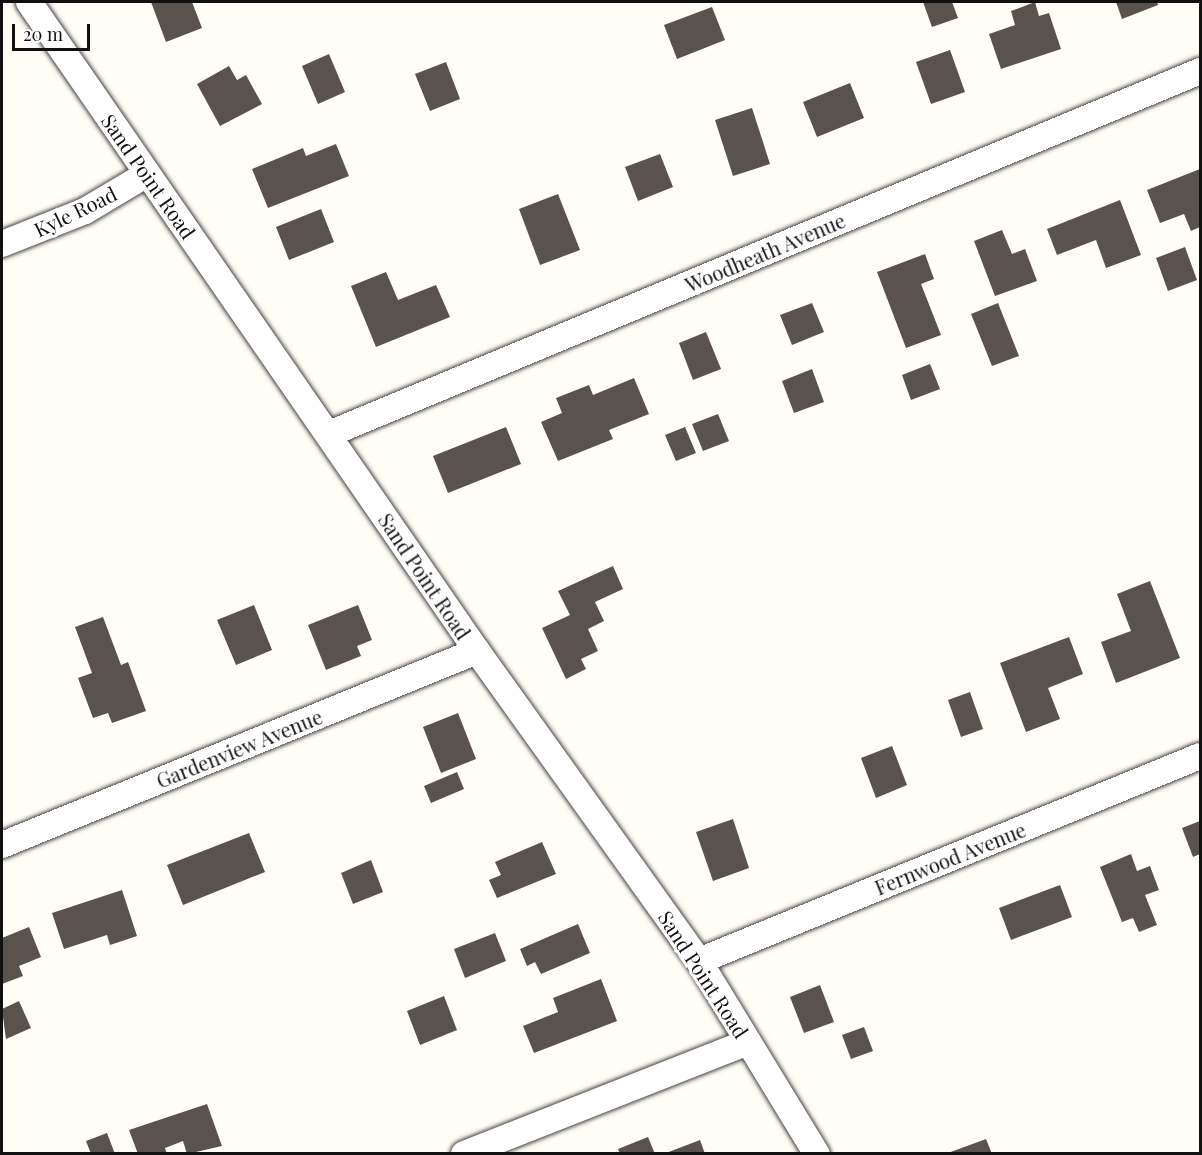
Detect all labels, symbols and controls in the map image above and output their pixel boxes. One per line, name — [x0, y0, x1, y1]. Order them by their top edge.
scale bar — [15, 12, 93, 50]
text: 20 m — [23, 22, 63, 46]
street label: Sand Point Road — [97, 109, 201, 243]
street label: Kyle Road — [30, 181, 120, 241]
street label: Woodheath Avenue — [681, 207, 849, 297]
street label: Sand Point Road — [374, 508, 476, 644]
street label: Gardenview Avenue — [152, 704, 326, 792]
street label: Fernwood Avenue — [871, 817, 1029, 899]
street label: Sand Point Road — [654, 906, 754, 1042]

